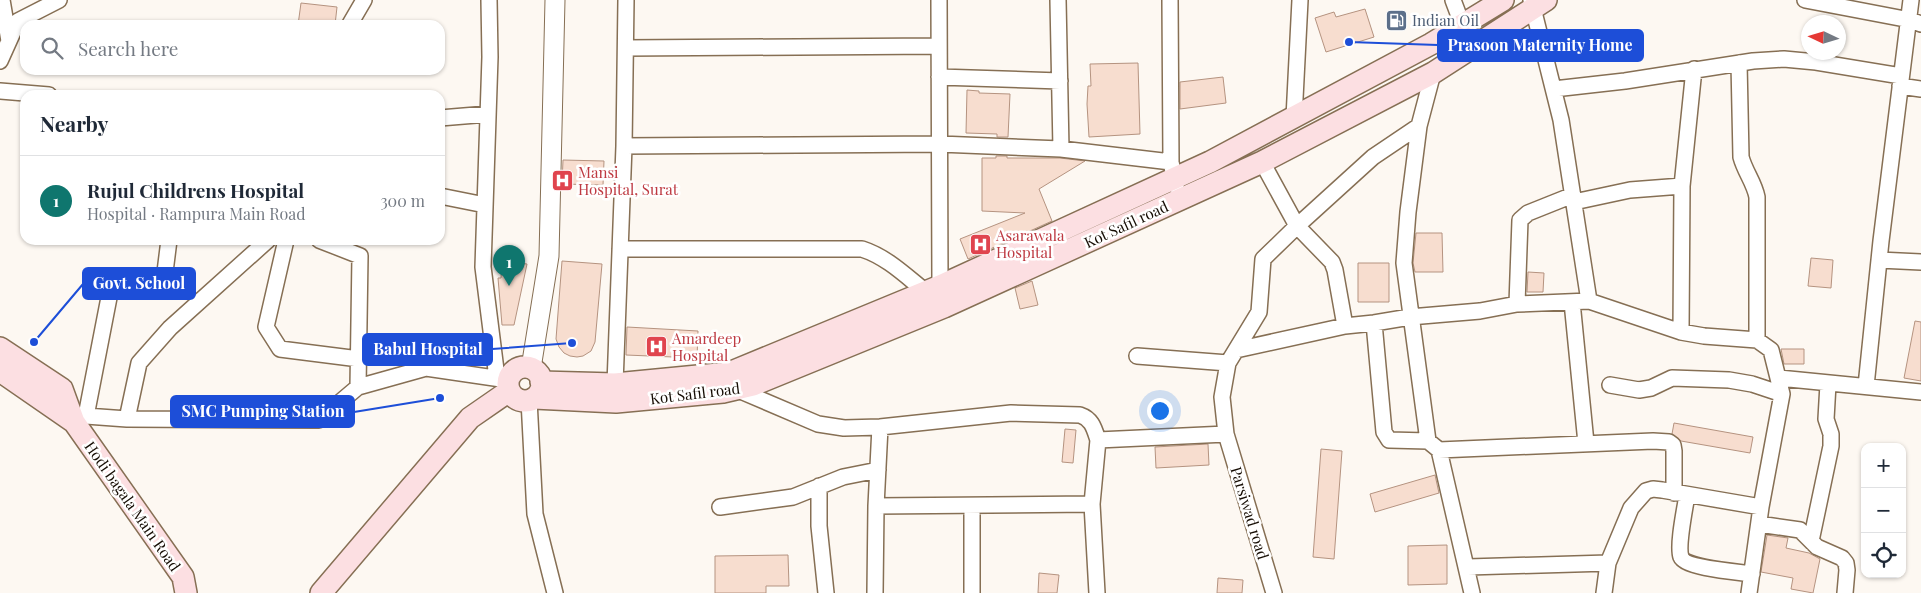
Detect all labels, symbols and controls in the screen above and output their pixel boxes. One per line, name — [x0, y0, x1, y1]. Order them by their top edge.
fuel station icon: Indian Oil — [1384, 8, 1408, 32]
place label: Indian Oil — [1412, 10, 1479, 30]
north arrow — [1801, 15, 1846, 60]
search box — [20, 20, 445, 75]
callout: Prasoon Maternity Home — [1438, 30, 1643, 61]
icon: search — [38, 34, 66, 62]
text: Prasoon Maternity Home — [1447, 34, 1633, 55]
text: Search here — [78, 35, 178, 61]
text: Nearby — [40, 109, 109, 137]
place label: Mansi Hospital, Surat — [578, 162, 679, 199]
hospital icon: Mansi Hospital, Surat — [550, 169, 574, 193]
text: Rujul Childrens Hospital — [87, 177, 304, 203]
text: 1 — [53, 190, 59, 211]
text: 300 m — [380, 190, 425, 211]
street label: Kot Safil road — [1081, 196, 1172, 252]
text: Hospital · Rampura Main Road — [87, 203, 306, 224]
place label: Asarawala Hospital — [995, 225, 1065, 262]
hospital icon: Asarawala Hospital — [968, 232, 992, 256]
pin: 1 — [493, 245, 525, 286]
callout: Govt. School — [83, 268, 195, 299]
text: Govt. School — [93, 272, 185, 293]
place label: Amardeep Hospital — [671, 328, 742, 365]
callout: Babul Hospital — [363, 334, 492, 365]
hospital icon: Amardeep Hospital — [644, 335, 668, 359]
text: Babul Hospital — [373, 338, 483, 359]
street label: Kot Safil road — [649, 378, 741, 408]
callout: SMC Pumping Station — [171, 396, 354, 427]
your location — [1147, 398, 1173, 424]
text: SMC Pumping Station — [181, 400, 345, 421]
street label: Hodi bagala Main Road — [81, 437, 186, 575]
map controls — [1861, 443, 1906, 578]
button: + — [1861, 443, 1906, 488]
street label: Parsiwad road — [1226, 464, 1274, 562]
button: − — [1861, 488, 1906, 533]
button: locate — [1861, 533, 1906, 578]

